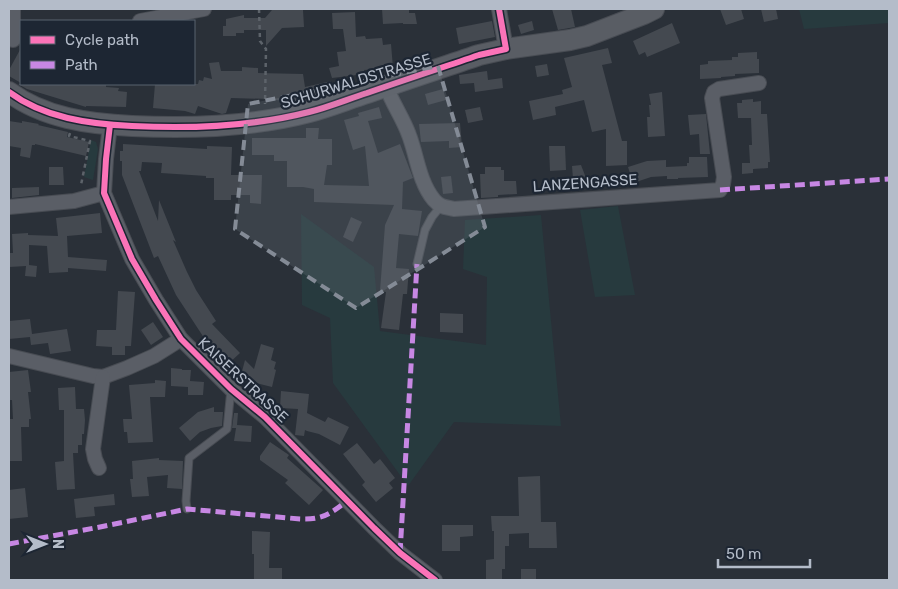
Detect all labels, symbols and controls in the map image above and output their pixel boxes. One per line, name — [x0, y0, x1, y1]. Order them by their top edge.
legend — [20, 20, 195, 85]
text: Cycle path — [65, 31, 139, 49]
street label: SCHURWALDSTRASSE — [279, 50, 433, 112]
text: Path — [65, 56, 98, 74]
street label: LANZENGASSE — [532, 170, 638, 196]
street label: KAISERSTRASSE — [194, 334, 292, 426]
north arrow — [20, 519, 70, 569]
scale bar — [718, 536, 810, 568]
text: N — [49, 539, 66, 549]
text: 50 m — [726, 545, 761, 563]

